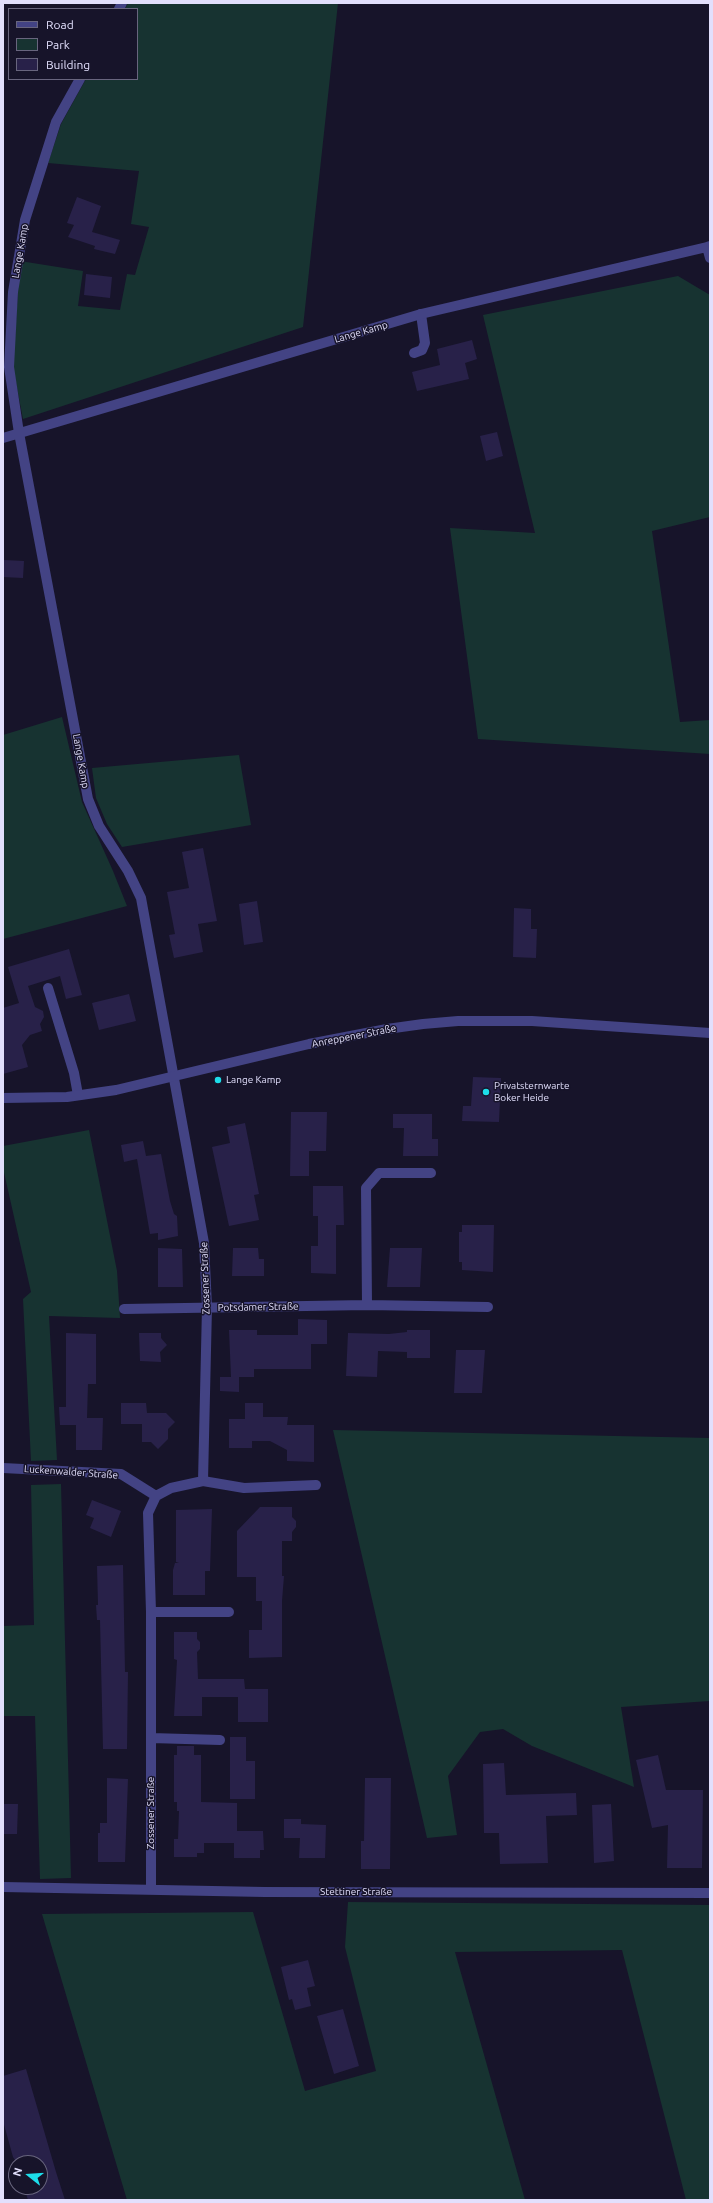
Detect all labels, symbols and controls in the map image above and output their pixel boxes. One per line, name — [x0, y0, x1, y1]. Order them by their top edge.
legend — [8, 8, 138, 80]
text: Road — [46, 18, 74, 31]
text: Park — [46, 38, 70, 51]
text: Building — [46, 58, 90, 71]
street label: Lange Kamp — [9, 223, 31, 279]
street label: Lange Kamp — [333, 319, 389, 345]
street label: Lange Kamp — [70, 733, 92, 789]
street label: Anreppener Straße — [311, 1022, 397, 1050]
place label: Lange Kamp — [226, 1074, 281, 1086]
marker: Lange Kamp — [213, 1075, 223, 1085]
place label: Privatsternwarte Boker Heide — [494, 1080, 569, 1104]
marker: Privatsternwarte Boker Heide — [481, 1087, 491, 1097]
street label: Zossener Straße — [198, 1242, 212, 1314]
street label: Potsdamer Straße — [217, 1300, 299, 1314]
street label: Luckenwalder Straße — [24, 1463, 118, 1481]
street label: Zossener Straße — [145, 1777, 157, 1849]
street label: Stettiner Straße — [320, 1886, 392, 1898]
north arrow — [8, 2155, 48, 2195]
text: N — [11, 2166, 24, 2177]

